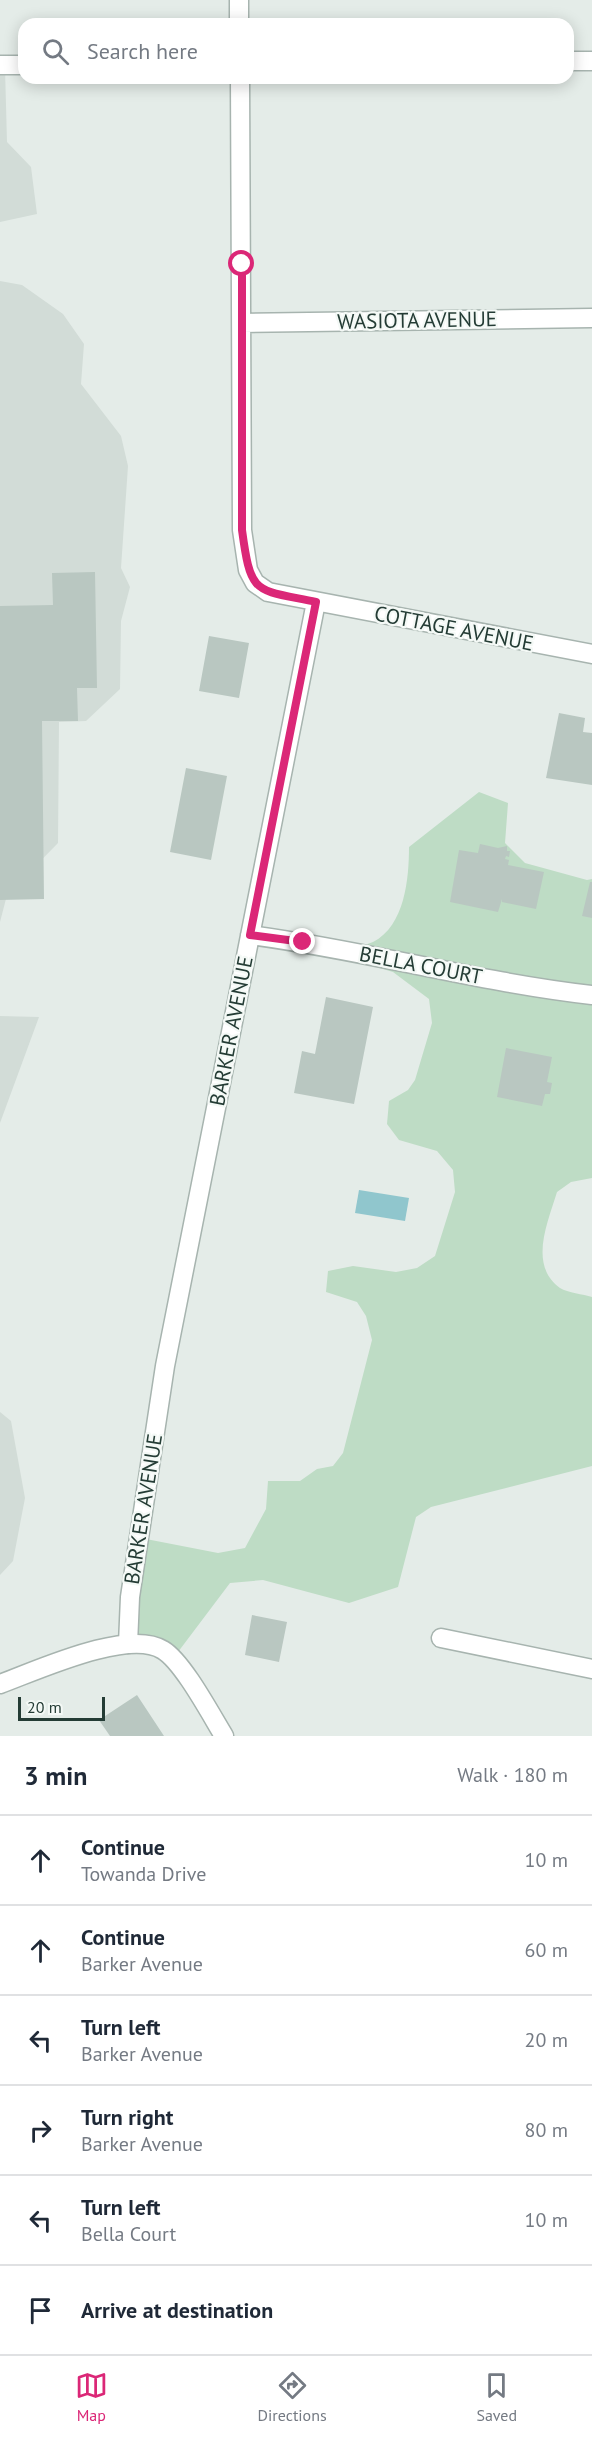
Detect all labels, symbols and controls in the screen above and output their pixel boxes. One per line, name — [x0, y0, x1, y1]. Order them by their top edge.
search box — [18, 18, 574, 84]
icon: search — [39, 35, 72, 68]
text: Search here — [87, 37, 198, 65]
route start — [228, 250, 254, 276]
street label: WASIOTA AVENUE — [337, 305, 497, 335]
street label: COTTAGE AVENUE — [372, 599, 536, 657]
route end — [289, 928, 315, 954]
street label: BELLA COURT — [357, 940, 485, 990]
street label: BARKER AVENUE — [203, 954, 259, 1108]
street label: BARKER AVENUE — [118, 1432, 168, 1586]
scale bar — [18, 1694, 105, 1722]
text: 20 m — [27, 1697, 62, 1717]
text: 3 min — [24, 1759, 87, 1792]
text: Walk · 180 m — [457, 1762, 568, 1788]
text: Continue — [81, 1833, 165, 1861]
icon: ahead — [24, 1844, 57, 1877]
text: 10 m — [525, 1847, 568, 1873]
text: Towanda Drive — [81, 1861, 206, 1887]
text: Continue — [81, 1923, 165, 1951]
icon: ahead — [24, 1934, 57, 1967]
text: 60 m — [525, 1937, 568, 1963]
text: Barker Avenue — [81, 1951, 203, 1977]
text: Turn left — [81, 2013, 161, 2041]
icon: left — [24, 2024, 57, 2057]
text: 20 m — [525, 2027, 568, 2053]
text: Barker Avenue — [81, 2041, 203, 2067]
text: Turn right — [81, 2103, 173, 2131]
icon: right — [24, 2114, 57, 2147]
text: 80 m — [525, 2117, 568, 2143]
text: Barker Avenue — [81, 2131, 203, 2157]
text: Turn left — [81, 2193, 161, 2221]
icon: left — [24, 2204, 57, 2237]
text: 10 m — [525, 2207, 568, 2233]
text: Bella Court — [81, 2221, 176, 2247]
icon: arrive — [24, 2294, 57, 2327]
text: Arrive at destination — [81, 2296, 273, 2324]
tab: Map — [75, 2369, 108, 2425]
tab: Directions — [258, 2369, 327, 2425]
tab: Saved — [476, 2369, 517, 2425]

